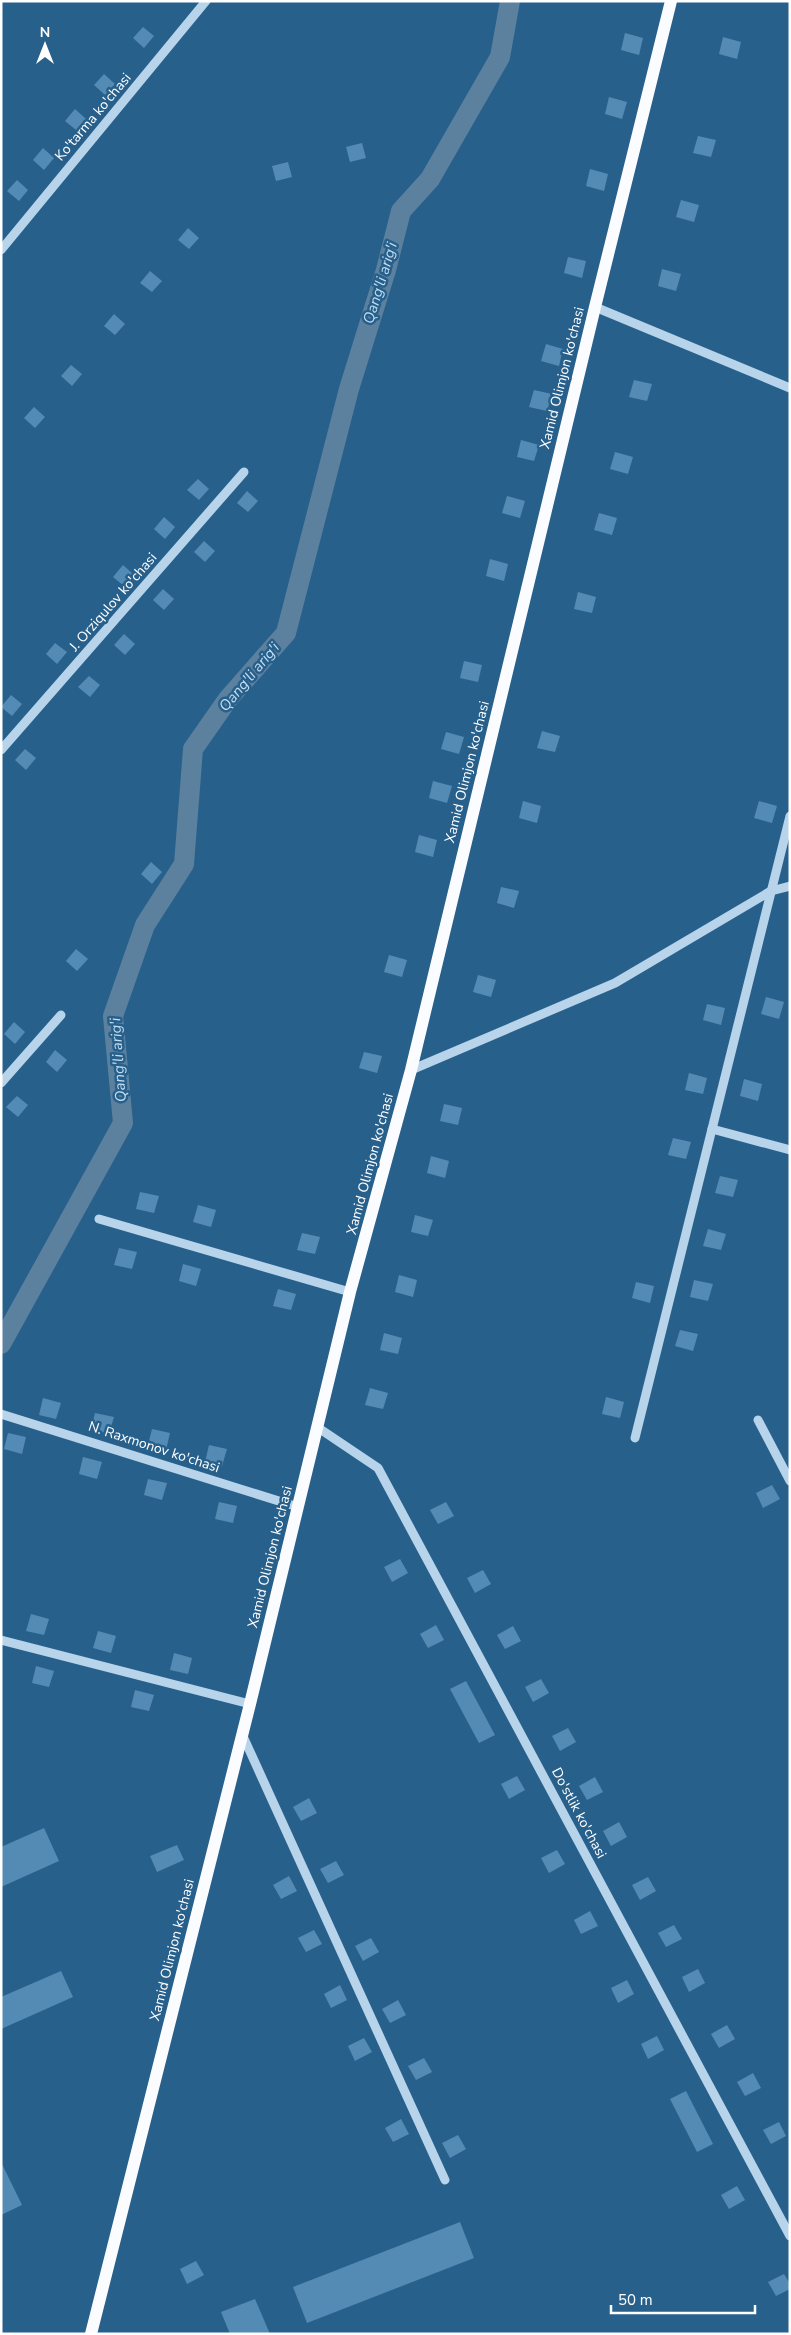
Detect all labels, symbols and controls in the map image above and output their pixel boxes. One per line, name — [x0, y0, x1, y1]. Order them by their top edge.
north arrow — [20, 20, 70, 70]
text: N — [40, 23, 50, 42]
street label: Ko'tarma ko'chasi — [51, 69, 135, 165]
water label: Qang'li arig'i — [358, 239, 402, 326]
street label: Xamid Olimjon ko'chasi — [535, 305, 589, 451]
street label: J. Orziqulov ko'chasi — [64, 549, 161, 656]
water label: Qang'li arig'i — [214, 638, 284, 716]
street label: Xamid Olimjon ko'chasi — [440, 699, 494, 845]
water label: Qang'li arig'i — [105, 1017, 131, 1103]
street label: Xamid Olimjon ko'chasi — [342, 1091, 398, 1237]
street label: N. Raxmonov ko'chasi — [86, 1417, 222, 1477]
street label: Xamid Olimjon ko'chasi — [243, 1484, 297, 1630]
street label: Do'stlik ko'chasi — [547, 1764, 611, 1862]
street label: Xamid Olimjon ko'chasi — [145, 1877, 199, 2023]
scale bar — [611, 2282, 755, 2314]
text: 50 m — [618, 2290, 653, 2310]

